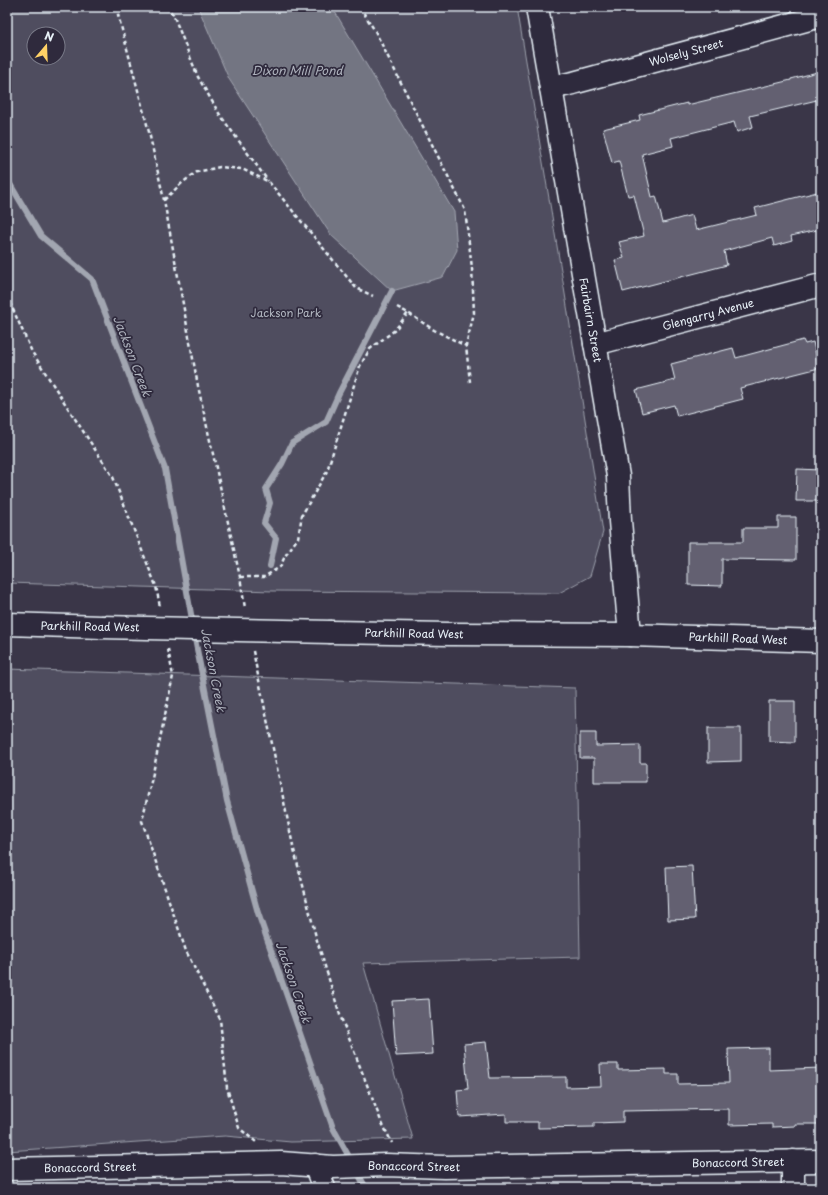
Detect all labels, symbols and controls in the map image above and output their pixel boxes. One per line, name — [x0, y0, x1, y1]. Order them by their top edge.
north arrow — [26, 26, 66, 66]
text: N — [43, 27, 57, 46]
street label: Wolsely Street — [647, 34, 725, 70]
water label: Dixon Mill Pond — [252, 61, 344, 79]
street label: Fairbairn Street — [575, 276, 607, 364]
street label: Glengarry Avenue — [660, 294, 756, 334]
park label: Jackson Park — [251, 304, 322, 321]
water label: Jackson Creek — [109, 313, 157, 400]
street label: Parkhill Road West — [40, 617, 140, 635]
street label: Parkhill Road West — [364, 624, 464, 642]
water label: Jackson Creek — [197, 627, 231, 714]
street label: Parkhill Road West — [688, 628, 788, 648]
water label: Jackson Creek — [272, 939, 317, 1026]
street label: Bonaccord Street — [692, 1153, 785, 1171]
street label: Bonaccord Street — [368, 1157, 461, 1175]
street label: Bonaccord Street — [44, 1158, 137, 1176]

